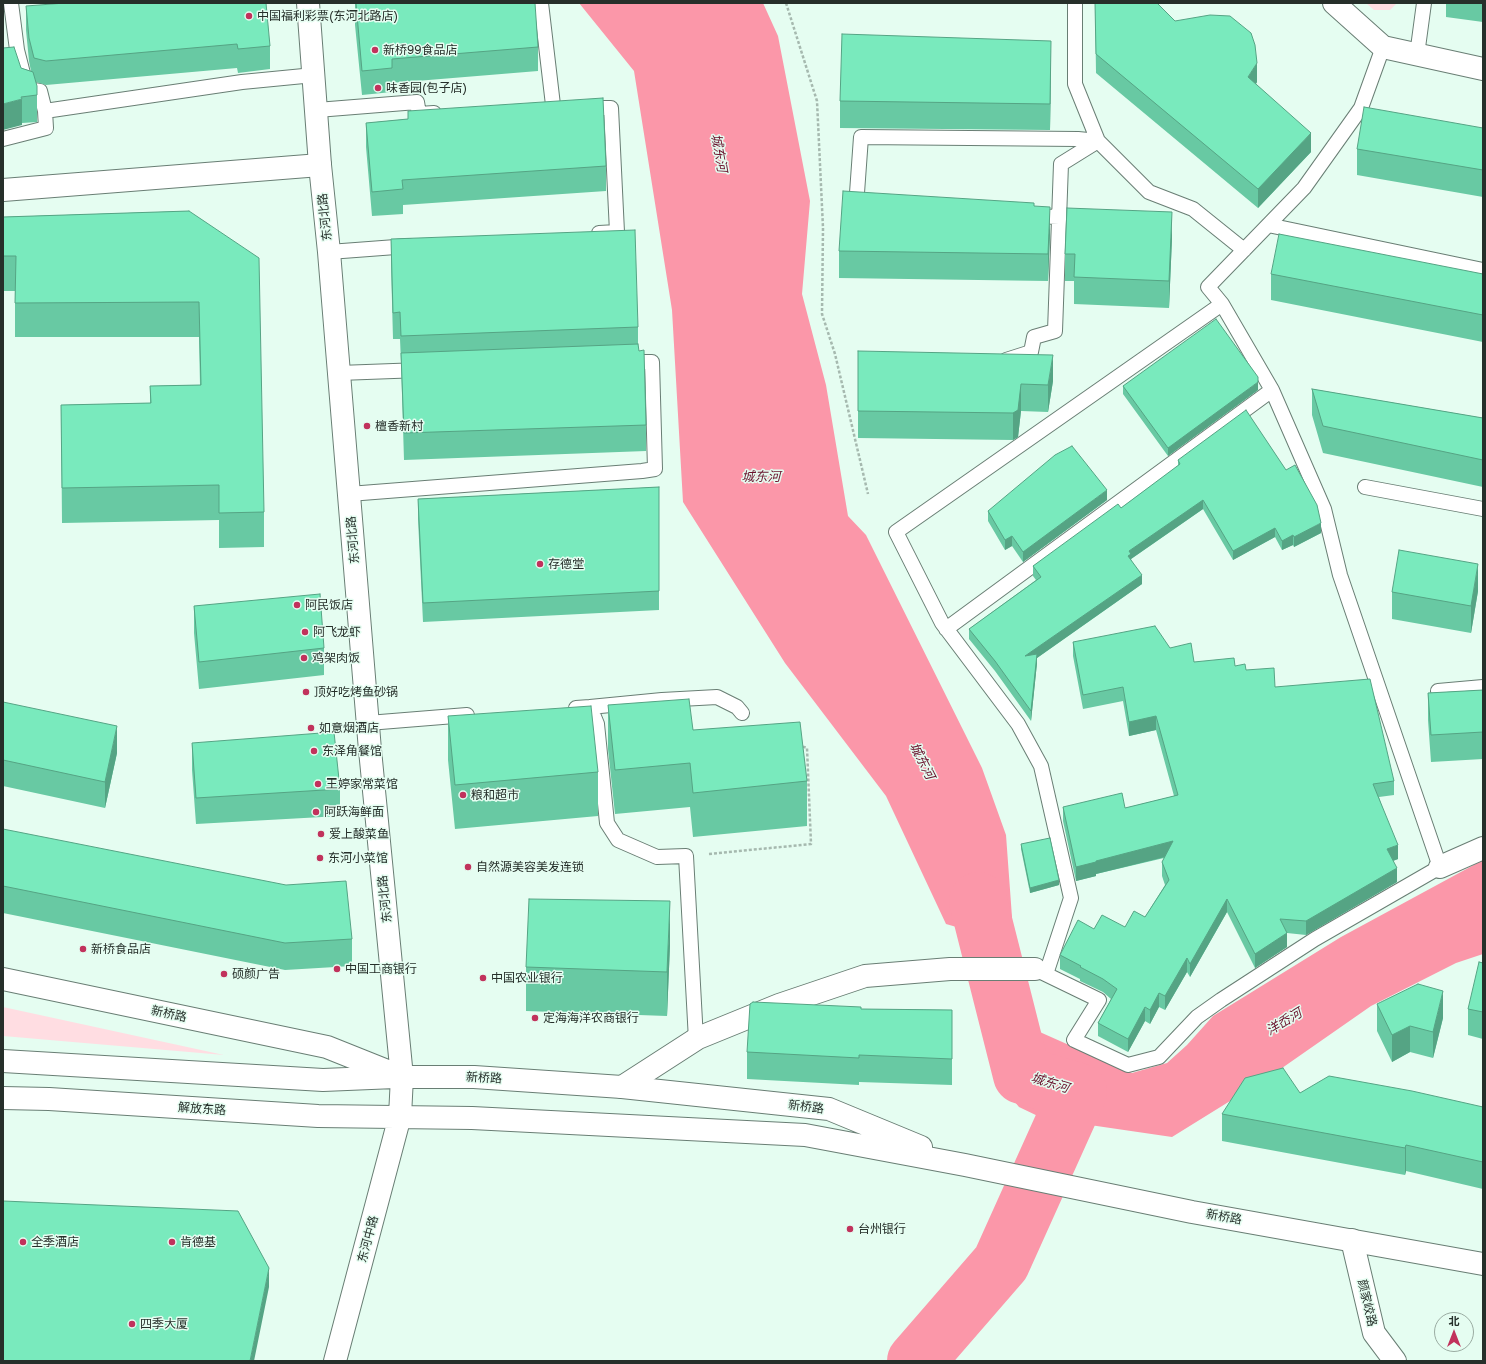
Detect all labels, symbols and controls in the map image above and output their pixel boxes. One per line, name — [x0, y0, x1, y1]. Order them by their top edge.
place label: 中国福利彩票(东河北路店) — [257, 9, 398, 23]
marker: 中国福利彩票(东河北路店) — [244, 11, 254, 21]
place label: 新桥99食品店 — [383, 43, 458, 57]
marker: 新桥99食品店 — [370, 45, 380, 55]
place label: 味香园(包子店) — [386, 81, 467, 95]
marker: 味香园(包子店) — [373, 83, 383, 93]
water label: 城东河 — [708, 132, 730, 174]
street label: 东河北路 — [315, 192, 335, 242]
place label: 檀香新村 — [375, 419, 423, 433]
marker: 檀香新村 — [362, 421, 372, 431]
water label: 城东河 — [742, 469, 780, 485]
street label: 东河北路 — [344, 515, 362, 565]
place label: 存德堂 — [548, 557, 584, 571]
marker: 存德堂 — [535, 559, 545, 569]
place label: 阿民饭店 — [305, 598, 353, 612]
marker: 阿民饭店 — [292, 600, 302, 610]
place label: 阿飞龙虾 — [313, 625, 361, 639]
marker: 阿飞龙虾 — [300, 627, 310, 637]
place label: 鸡架肉饭 — [312, 651, 360, 665]
marker: 鸡架肉饭 — [299, 653, 309, 663]
place label: 顶好吃烤鱼砂锅 — [314, 685, 398, 699]
marker: 顶好吃烤鱼砂锅 — [301, 687, 311, 697]
place label: 如意烟酒店 — [319, 721, 379, 735]
marker: 如意烟酒店 — [306, 723, 316, 733]
water label: 城东河 — [906, 740, 938, 782]
place label: 东泽角餐馆 — [322, 744, 382, 758]
marker: 东泽角餐馆 — [309, 746, 319, 756]
place label: 王婷家常菜馆 — [326, 777, 398, 791]
marker: 王婷家常菜馆 — [313, 779, 323, 789]
place label: 粮和超市 — [471, 788, 519, 802]
marker: 粮和超市 — [458, 790, 468, 800]
place label: 阿跃海鲜面 — [324, 805, 384, 819]
marker: 阿跃海鲜面 — [311, 807, 321, 817]
place label: 爱上酸菜鱼 — [329, 827, 389, 841]
marker: 爱上酸菜鱼 — [316, 829, 326, 839]
place label: 东河小菜馆 — [328, 851, 388, 865]
marker: 东河小菜馆 — [315, 853, 325, 863]
place label: 自然源美容美发连锁 — [476, 860, 584, 874]
marker: 自然源美容美发连锁 — [463, 862, 473, 872]
street label: 东河北路 — [375, 874, 395, 924]
place label: 新桥食品店 — [91, 942, 151, 956]
marker: 新桥食品店 — [78, 944, 88, 954]
place label: 中国工商银行 — [345, 962, 417, 976]
marker: 中国工商银行 — [332, 964, 342, 974]
place label: 硕颜广告 — [232, 967, 280, 981]
marker: 硕颜广告 — [219, 969, 229, 979]
place label: 中国农业银行 — [491, 971, 563, 985]
marker: 中国农业银行 — [478, 973, 488, 983]
street label: 新桥路 — [150, 1003, 188, 1025]
water label: 洋岙河 — [1263, 1005, 1305, 1039]
place label: 定海海洋农商银行 — [543, 1011, 639, 1025]
marker: 定海海洋农商银行 — [530, 1013, 540, 1023]
street label: 新桥路 — [466, 1070, 502, 1086]
water label: 城东河 — [1029, 1070, 1071, 1096]
street label: 新桥路 — [787, 1098, 825, 1116]
street label: 解放东路 — [178, 1100, 226, 1118]
street label: 新桥路 — [1205, 1207, 1243, 1227]
street label: 东河中路 — [355, 1214, 381, 1264]
place label: 台州银行 — [858, 1222, 906, 1236]
marker: 台州银行 — [845, 1224, 855, 1234]
place label: 全季酒店 — [31, 1235, 79, 1249]
place label: 肯德基 — [180, 1235, 216, 1249]
marker: 全季酒店 — [18, 1237, 28, 1247]
marker: 肯德基 — [167, 1237, 177, 1247]
street label: 颜家峧路 — [1355, 1278, 1379, 1328]
north arrow — [1434, 1312, 1474, 1352]
text: 北 — [1449, 1314, 1460, 1327]
place label: 四季大厦 — [140, 1317, 188, 1331]
marker: 四季大厦 — [127, 1319, 137, 1329]

